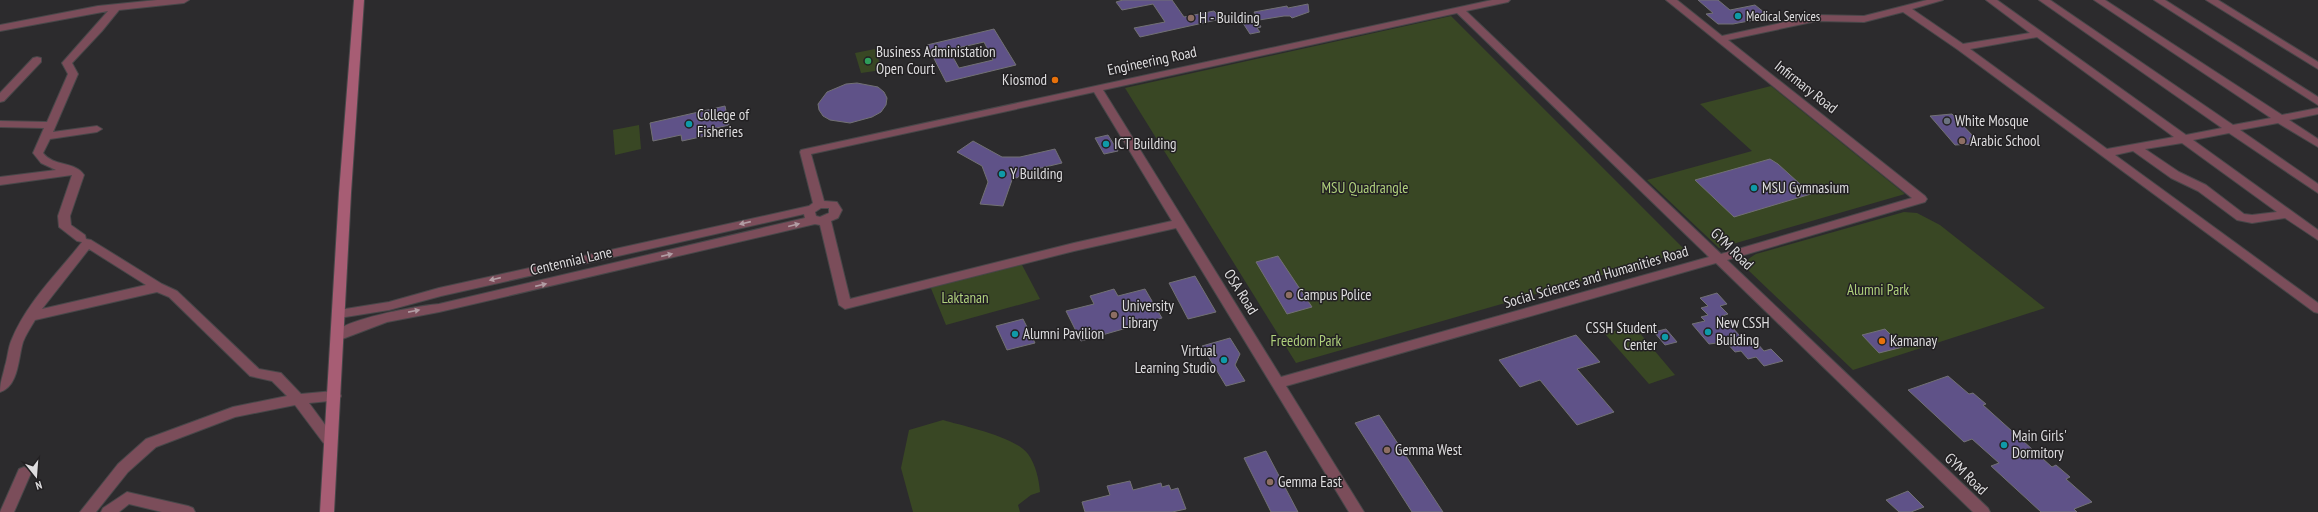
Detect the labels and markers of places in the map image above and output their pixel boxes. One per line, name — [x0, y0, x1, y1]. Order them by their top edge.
place label: H - Building — [1199, 8, 1260, 27]
place label: Medical Services — [1746, 8, 1820, 25]
marker: Medical Services — [1733, 11, 1743, 21]
marker: H - Building — [1186, 13, 1196, 23]
place label: Business Administation Open Court — [876, 42, 996, 78]
marker: Business Administation Open Court — [863, 56, 873, 66]
place label: Kiosmod — [1002, 70, 1047, 89]
marker: Kiosmod — [1050, 75, 1060, 85]
place label: College of Fisheries — [697, 105, 750, 141]
place label: White Mosque — [1955, 111, 2029, 130]
marker: White Mosque — [1942, 116, 1952, 126]
marker: College of Fisheries — [684, 119, 694, 129]
place label: Arabic School — [1970, 131, 2041, 150]
place label: ICT Building — [1114, 134, 1177, 153]
marker: Arabic School — [1957, 136, 1967, 146]
marker: ICT Building — [1101, 139, 1111, 149]
place label: Y Building — [1010, 164, 1063, 183]
marker: Y Building — [997, 169, 1007, 179]
place label: MSU Gymnasium — [1762, 178, 1849, 197]
marker: MSU Gymnasium — [1749, 183, 1759, 193]
place label: Campus Police — [1297, 285, 1372, 304]
marker: Campus Police — [1284, 290, 1294, 300]
place label: University Library — [1122, 296, 1174, 332]
marker: University Library — [1109, 310, 1119, 320]
place label: New CSSH Building — [1716, 313, 1770, 349]
place label: CSSH Student Center — [1586, 318, 1658, 354]
place label: Alumni Pavilion — [1023, 324, 1104, 343]
marker: New CSSH Building — [1703, 327, 1713, 337]
marker: Alumni Pavilion — [1010, 329, 1020, 339]
place label: Kamanay — [1890, 331, 1937, 350]
marker: CSSH Student Center — [1660, 332, 1670, 342]
marker: Kamanay — [1877, 336, 1887, 346]
place label: Virtual Learning Studio — [1135, 341, 1216, 377]
marker: Virtual Learning Studio — [1219, 355, 1229, 365]
place label: Main Girls' Dormitory — [2012, 426, 2067, 462]
place label: Gemma West — [1395, 440, 1462, 459]
marker: Main Girls' Dormitory — [1999, 440, 2009, 450]
marker: Gemma West — [1382, 445, 1392, 455]
place label: Gemma East — [1278, 472, 1342, 491]
marker: Gemma East — [1265, 477, 1275, 487]

